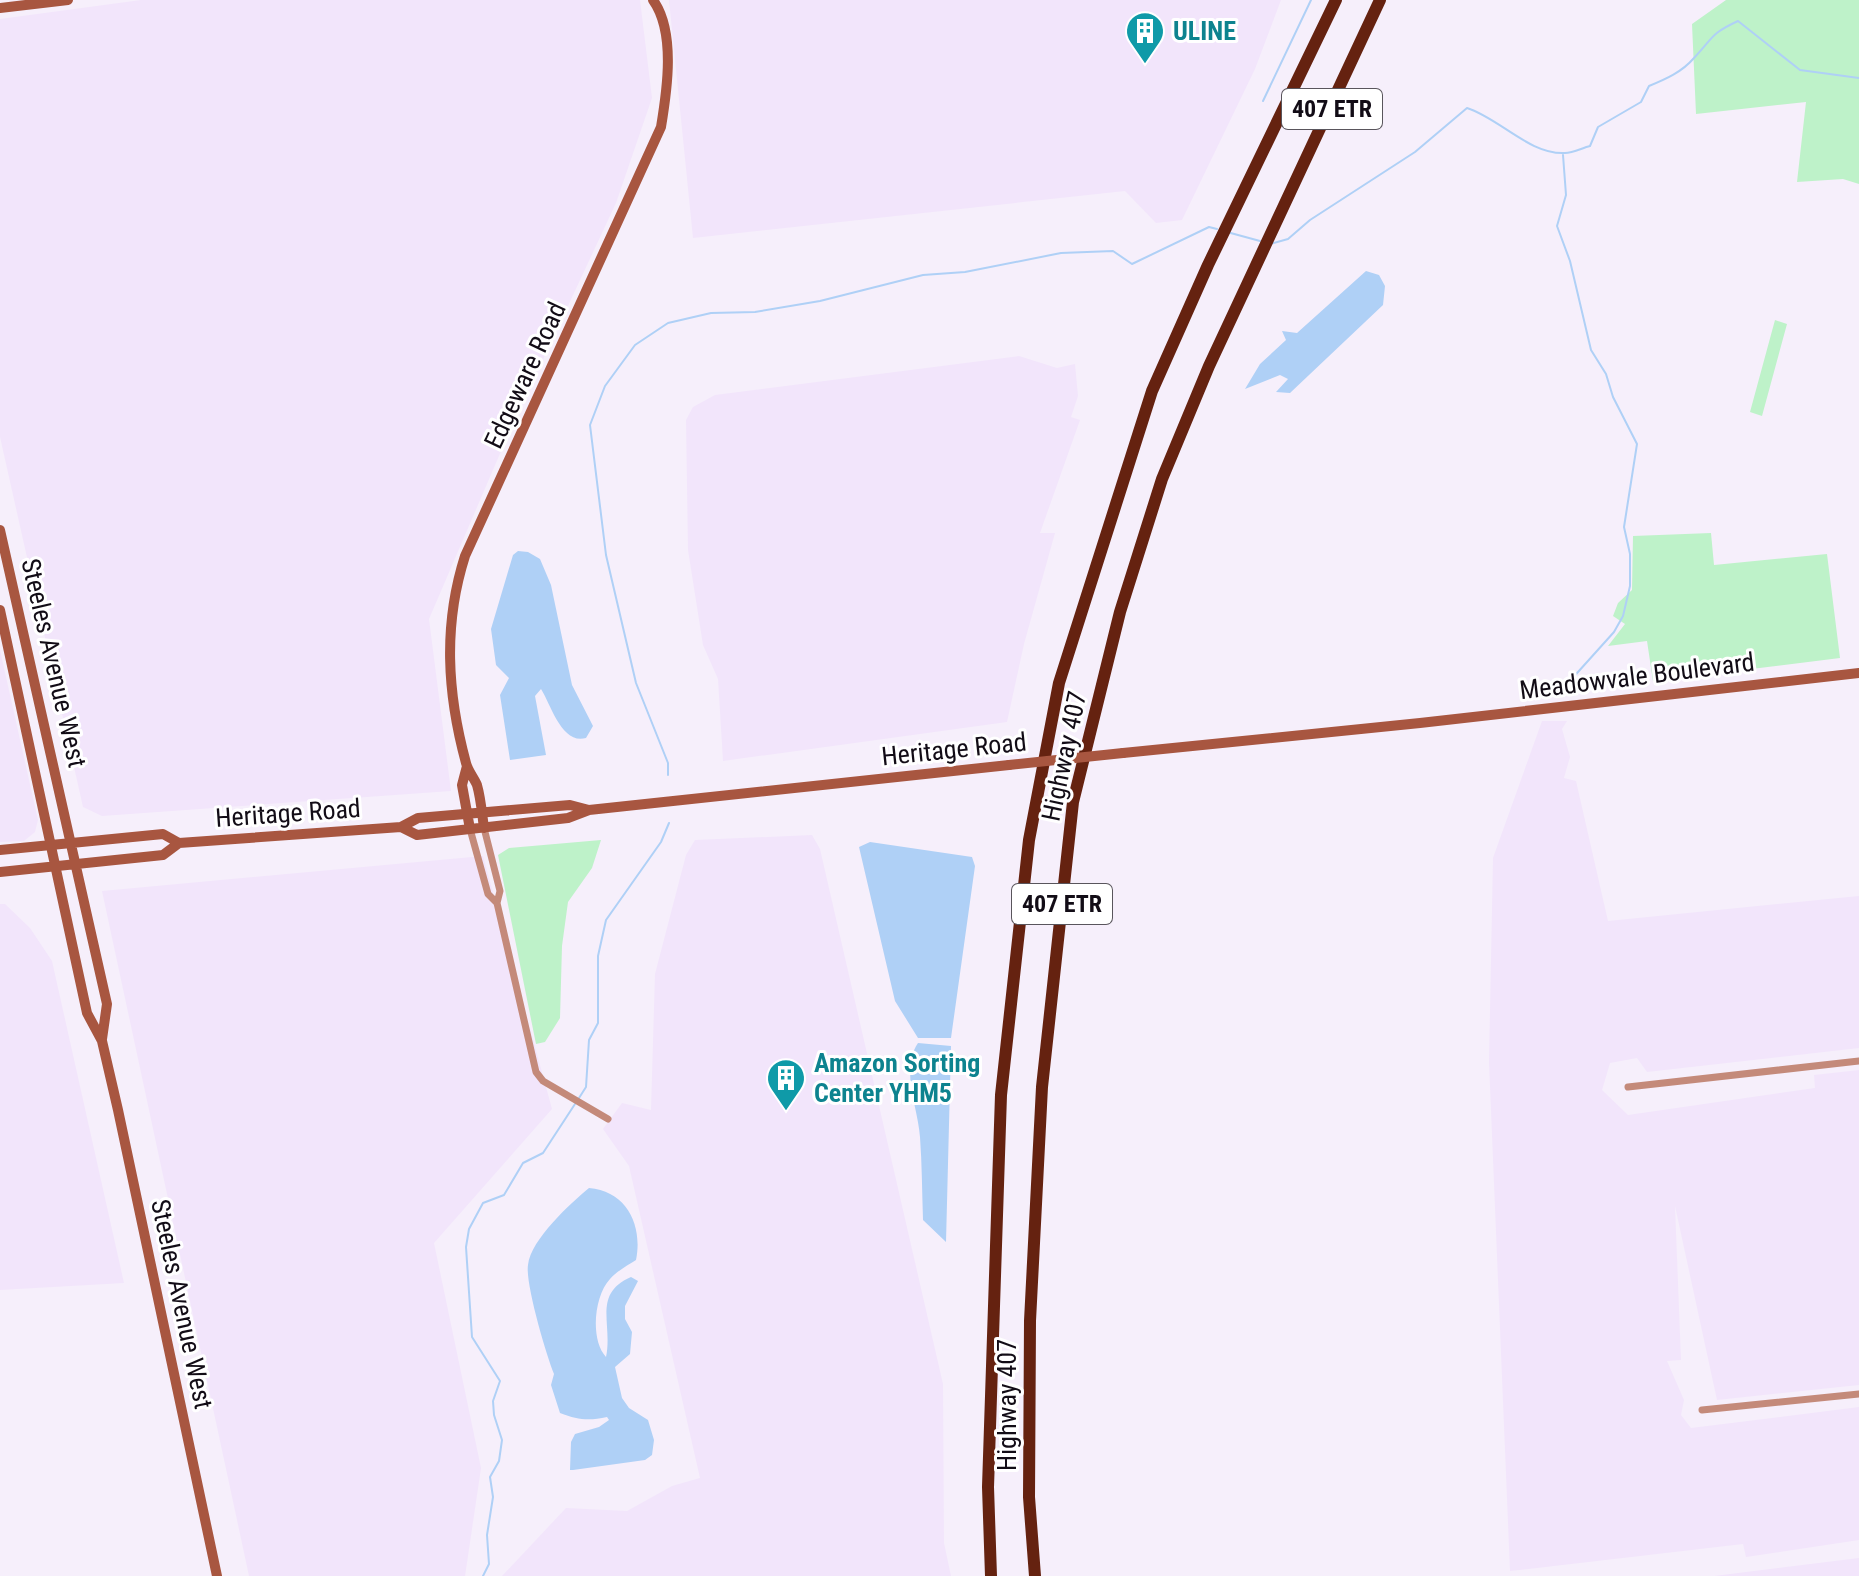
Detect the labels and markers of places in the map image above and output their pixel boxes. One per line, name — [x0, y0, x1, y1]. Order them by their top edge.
building icon: ULINE — [1124, 10, 1166, 65]
place label: ULINE — [1173, 16, 1236, 46]
place label: Amazon Sorting Center YHM5 — [814, 1048, 980, 1108]
building icon: Amazon Sorting Center YHM5 — [765, 1057, 807, 1112]

